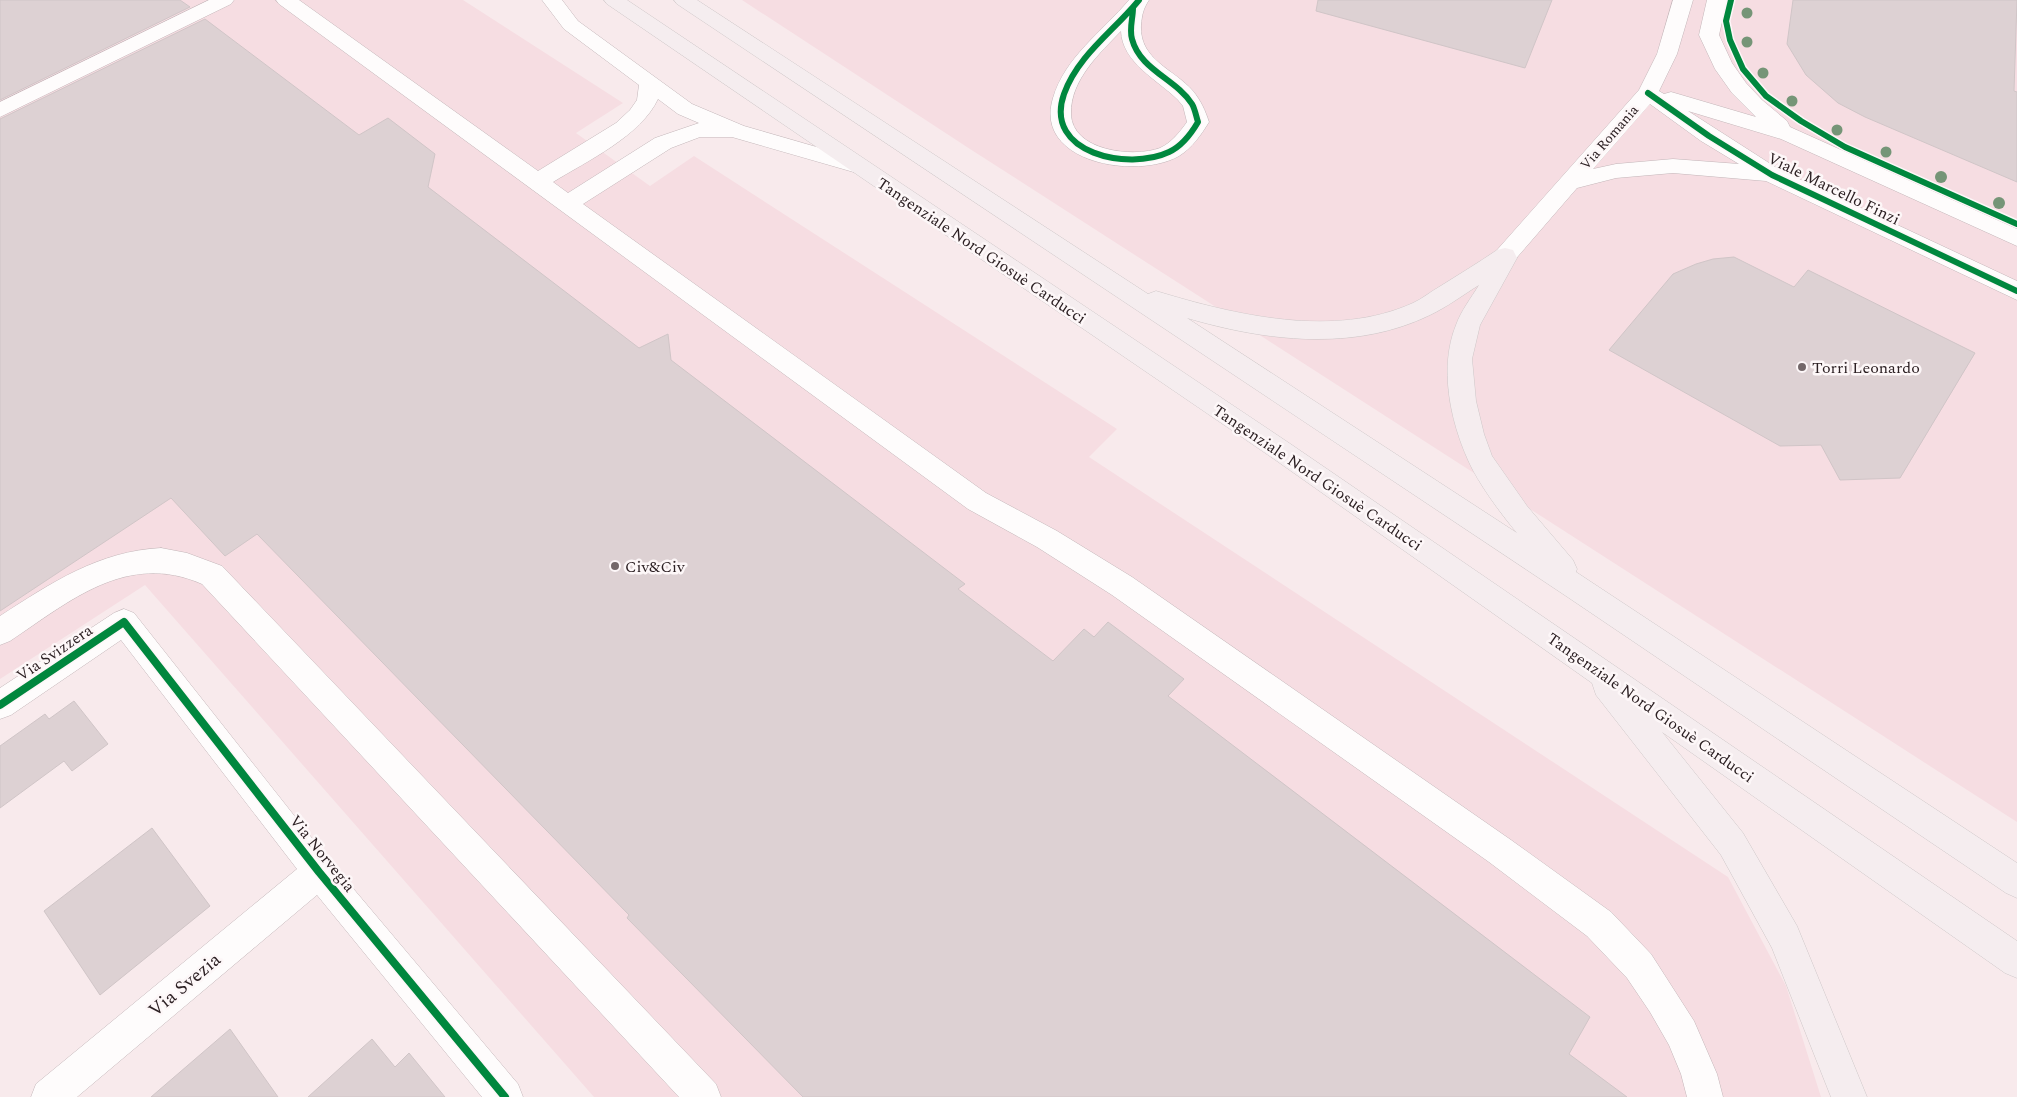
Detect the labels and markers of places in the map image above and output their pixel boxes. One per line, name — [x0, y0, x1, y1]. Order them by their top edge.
place label: Torri Leonardo — [1812, 356, 1920, 380]
marker: Torri Leonardo — [1796, 361, 1808, 373]
place label: Civ&Civ — [625, 555, 686, 579]
marker: Civ&Civ — [609, 560, 621, 572]

